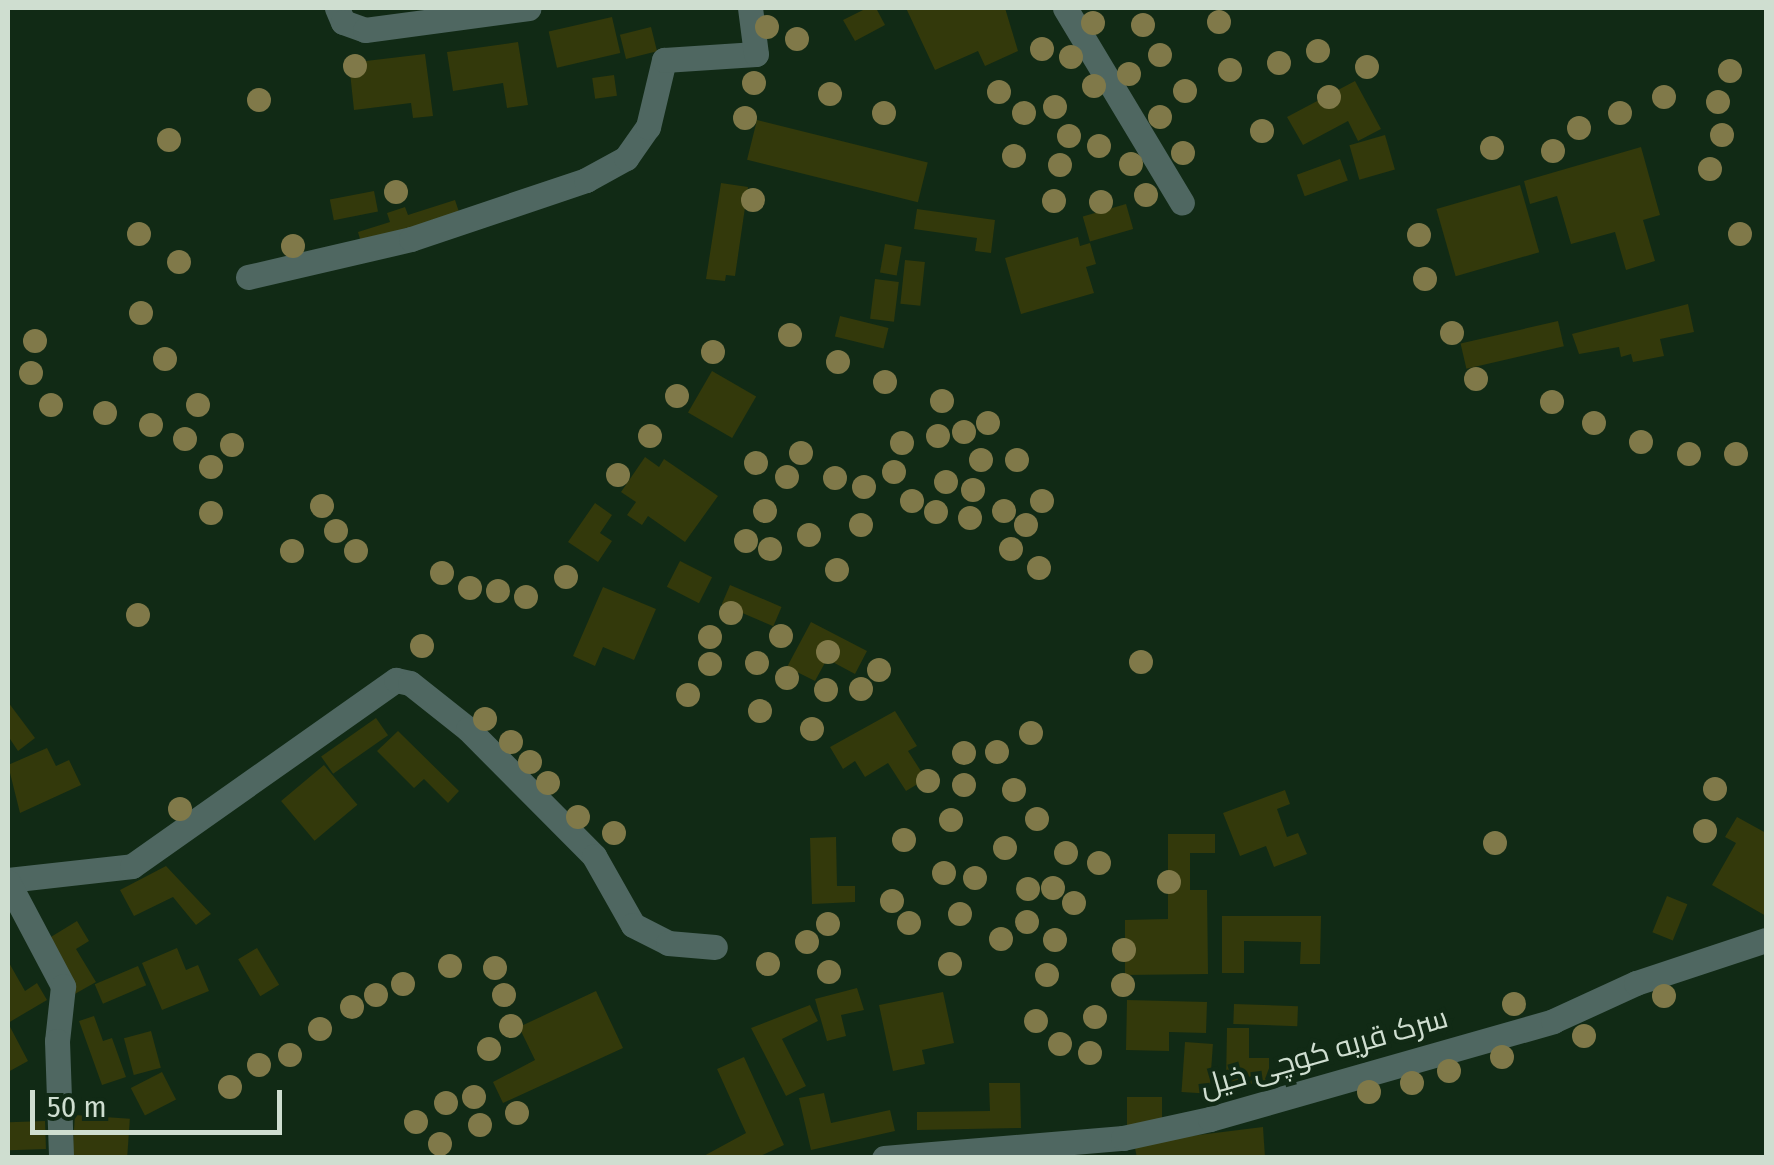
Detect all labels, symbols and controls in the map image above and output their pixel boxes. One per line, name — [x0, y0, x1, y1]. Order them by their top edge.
street label: سرک قریه کوچی خیل — [1196, 999, 1452, 1105]
scale bar — [35, 1070, 288, 1132]
text: 50 m — [47, 1089, 107, 1125]

